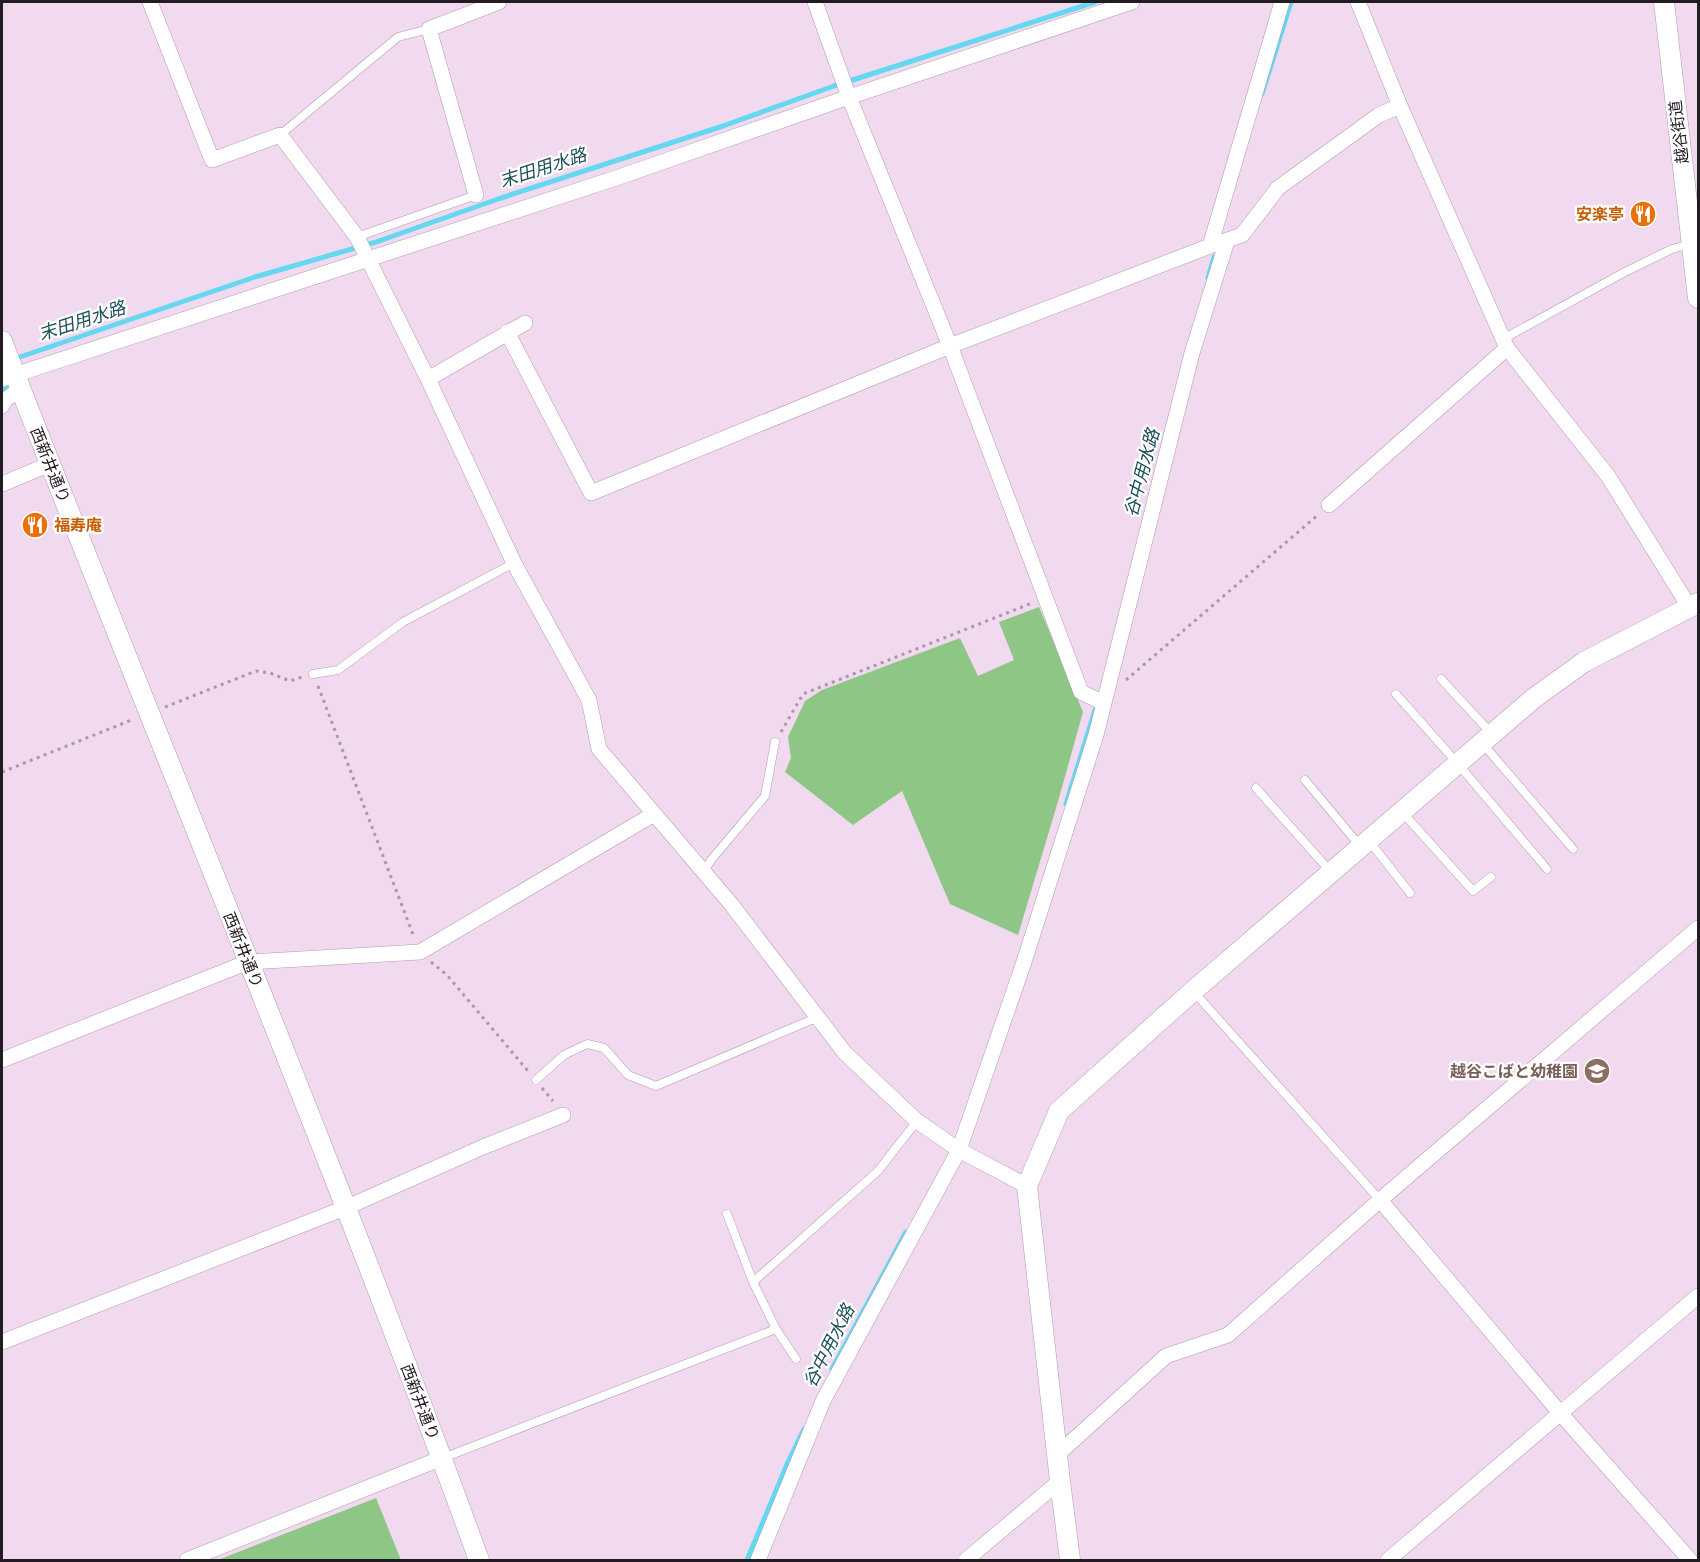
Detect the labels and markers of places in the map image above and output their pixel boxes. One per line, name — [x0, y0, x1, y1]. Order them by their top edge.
restaurant icon: 安楽亭 — [1628, 199, 1658, 229]
place label: 安楽亭 — [1576, 204, 1624, 225]
restaurant icon: 福寿庵 — [20, 510, 50, 540]
place label: 福寿庵 — [54, 515, 102, 536]
school or university icon: 越谷こばと幼稚園 — [1582, 1056, 1612, 1086]
place label: 越谷こばと幼稚園 — [1450, 1061, 1578, 1082]

